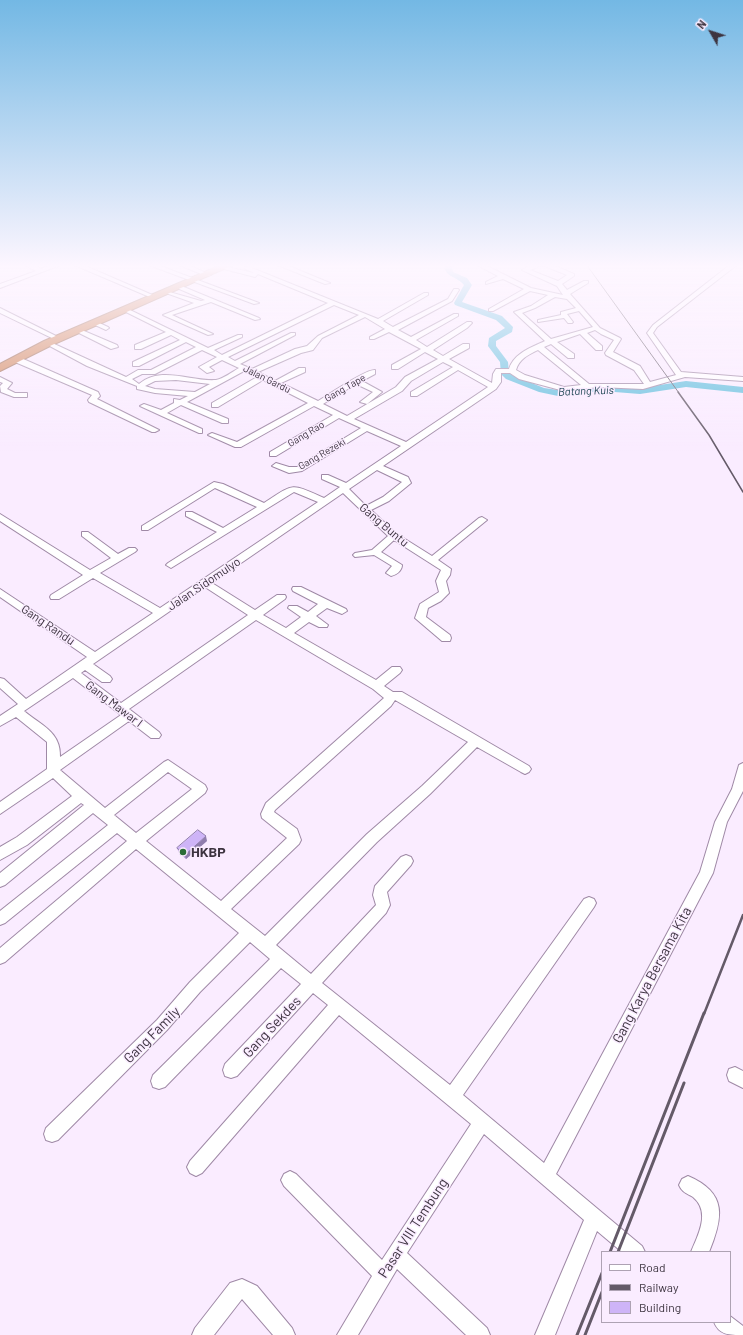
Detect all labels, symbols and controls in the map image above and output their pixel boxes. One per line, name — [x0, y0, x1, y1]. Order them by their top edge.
north arrow — [691, 12, 731, 52]
text: N — [694, 17, 709, 31]
street label: Jalan Gardu — [241, 362, 293, 396]
street label: Gang Tape — [322, 371, 368, 405]
water label: Batang Kuis — [558, 383, 614, 399]
street label: Gang Rao — [286, 418, 326, 450]
street label: Gang Rezeki — [296, 436, 348, 472]
street label: Gang Buntu — [356, 500, 412, 550]
street label: Jalan Sidomulyo — [165, 554, 243, 614]
street label: Gang Randu — [18, 602, 78, 648]
street label: Gang Mawar I — [83, 678, 145, 730]
place label: HKBP — [191, 844, 226, 860]
marker: HKBP — [178, 847, 188, 857]
street label: Gang Karya Bersama Kita — [609, 904, 695, 1046]
street label: Gang Sekdes — [239, 993, 305, 1061]
street label: Gang Family — [120, 1003, 184, 1067]
street label: Pasar VIII Tembung — [375, 1175, 451, 1281]
legend — [601, 1251, 731, 1323]
text: Road — [639, 1260, 666, 1274]
text: Railway — [639, 1280, 678, 1294]
text: Building — [639, 1300, 681, 1314]

